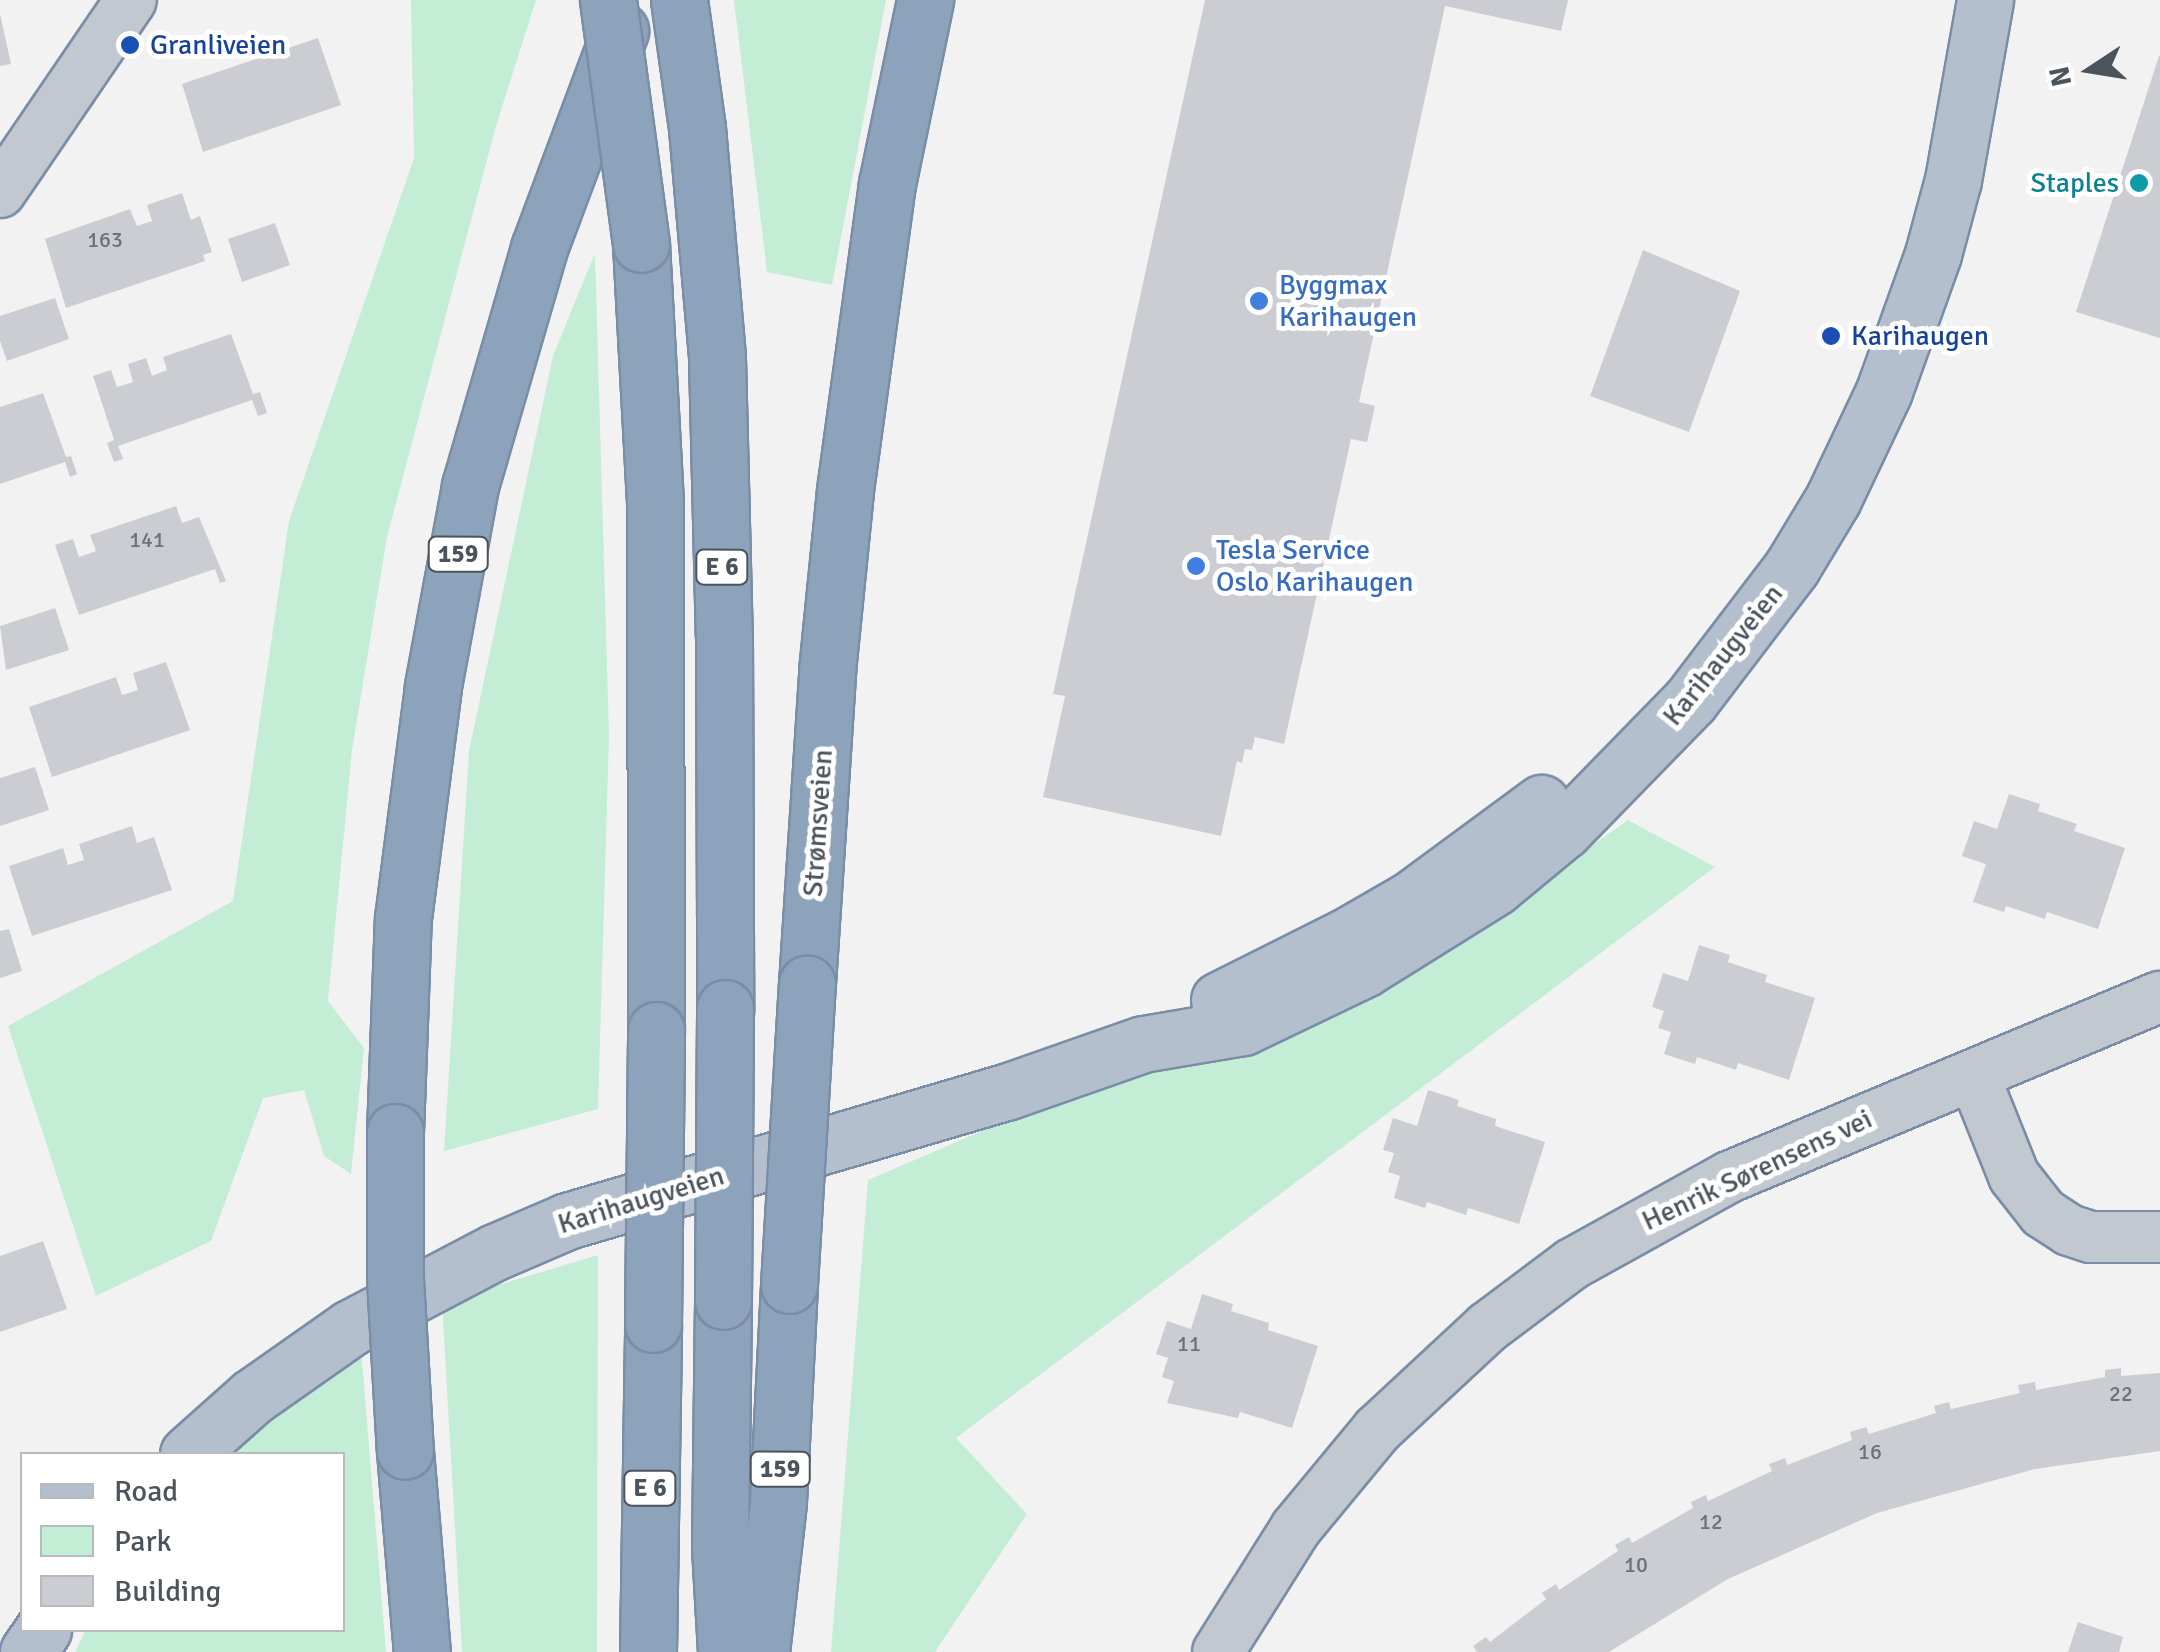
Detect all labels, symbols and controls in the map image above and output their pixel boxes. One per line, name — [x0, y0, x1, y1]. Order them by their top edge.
north arrow — [2040, 20, 2140, 120]
place label: Granliveien — [150, 28, 286, 62]
marker: Granliveien — [119, 34, 141, 56]
text: N — [2042, 63, 2079, 89]
place label: Staples — [2030, 166, 2119, 200]
marker: Staples — [2128, 172, 2150, 194]
house number: 163 — [87, 227, 123, 253]
place label: Byggmax Karihaugen — [1279, 268, 1417, 334]
marker: Byggmax Karihaugen — [1248, 290, 1270, 312]
place label: Karihaugen — [1851, 319, 1989, 353]
marker: Karihaugen — [1820, 325, 1842, 347]
house number: 141 — [129, 527, 165, 553]
place label: Tesla Service Oslo Karihaugen — [1216, 533, 1413, 599]
road number: 159 — [426, 534, 490, 574]
road number: E 6 — [694, 547, 750, 587]
marker: Tesla Service Oslo Karihaugen — [1185, 555, 1207, 577]
street label: Karihaugveien — [1656, 578, 1790, 732]
street label: Strømsveien — [796, 748, 840, 898]
street label: Henrik Sørensens vei — [1637, 1102, 1877, 1238]
street label: Karihaugveien — [554, 1159, 728, 1241]
house number: 11 — [1177, 1331, 1201, 1357]
house number: 22 — [2109, 1381, 2133, 1407]
house number: 16 — [1858, 1439, 1882, 1465]
road number: 159 — [748, 1449, 812, 1489]
legend — [20, 1452, 345, 1632]
road number: E 6 — [622, 1468, 678, 1508]
text: Road — [114, 1473, 178, 1510]
house number: 12 — [1699, 1509, 1723, 1535]
text: Park — [114, 1523, 172, 1560]
house number: 10 — [1624, 1552, 1648, 1578]
text: Building — [114, 1573, 221, 1610]

